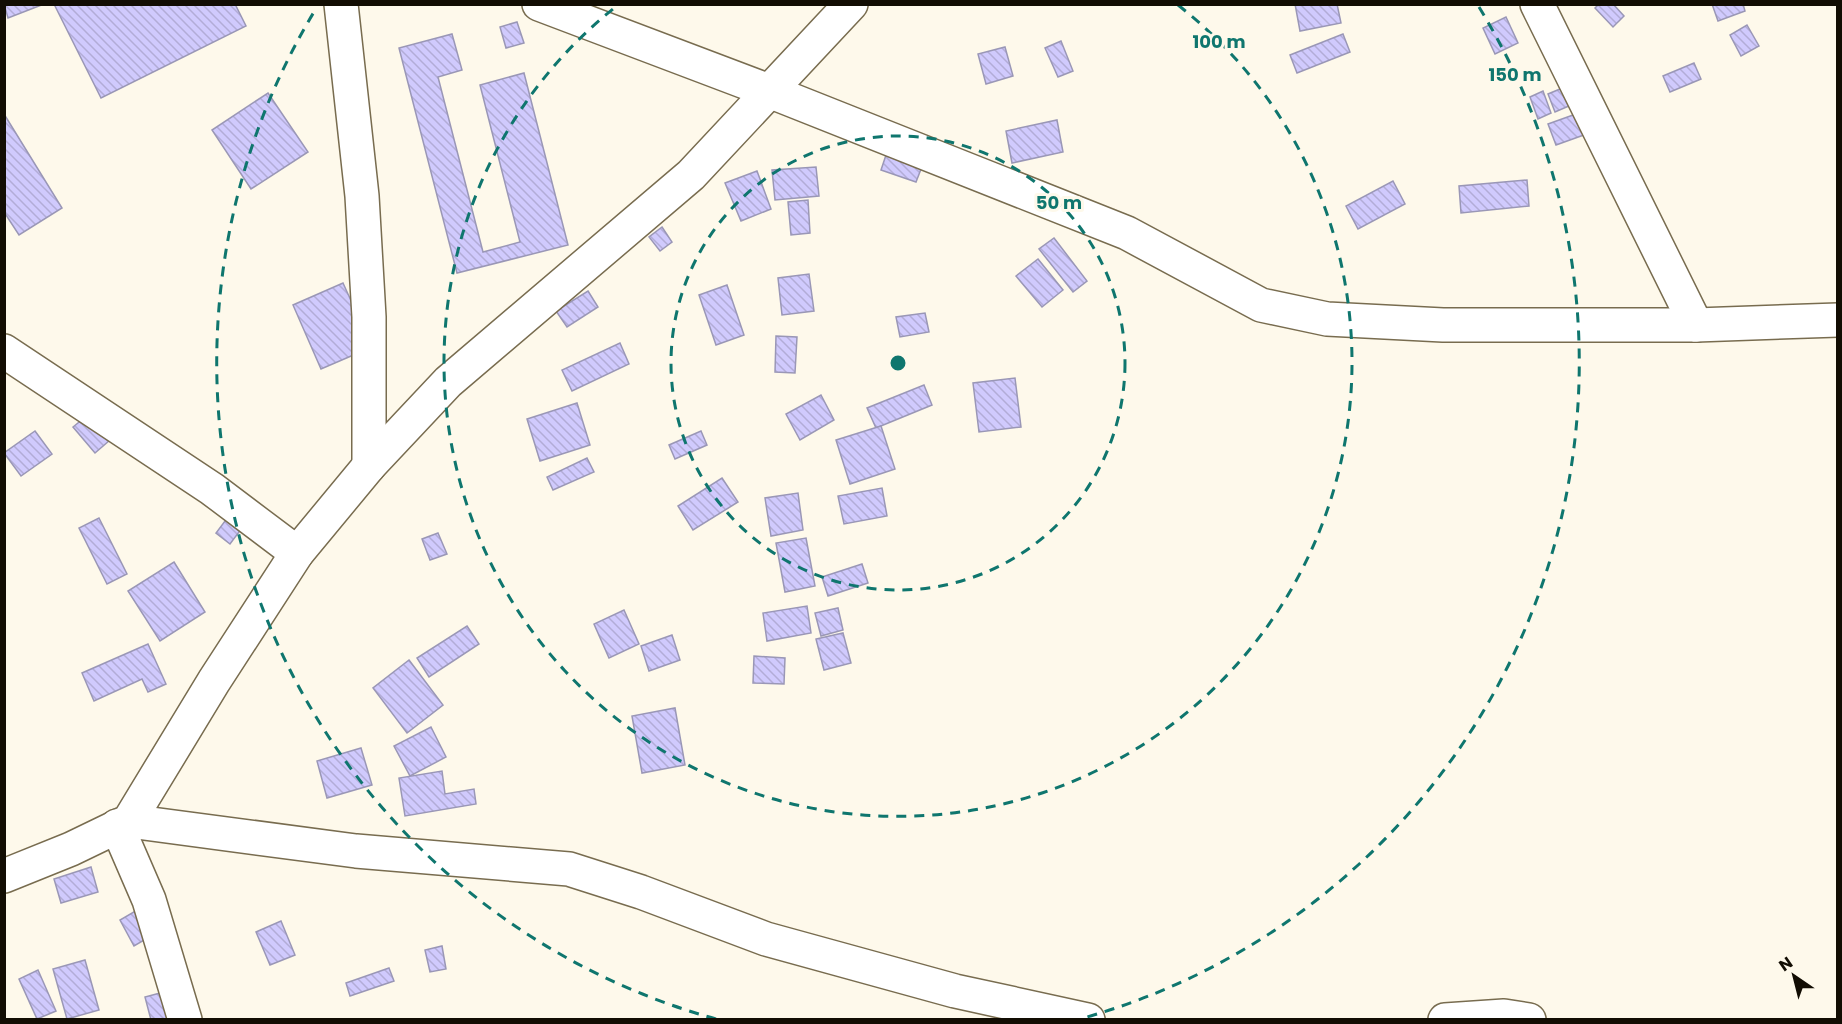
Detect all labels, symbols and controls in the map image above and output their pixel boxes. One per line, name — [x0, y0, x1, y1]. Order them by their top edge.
text: 100 m — [1192, 29, 1246, 54]
text: 150 m — [1488, 62, 1542, 87]
text: 50 m — [1036, 190, 1082, 215]
centre of rings — [888, 353, 908, 373]
north arrow — [1764, 946, 1824, 1006]
text: N — [1774, 951, 1797, 977]

